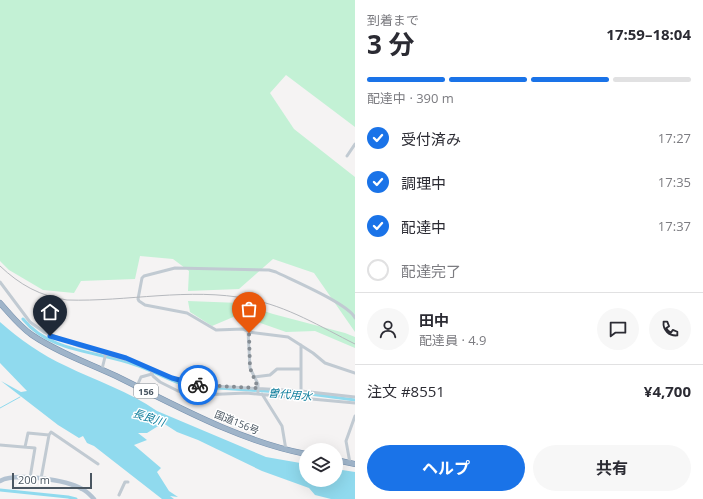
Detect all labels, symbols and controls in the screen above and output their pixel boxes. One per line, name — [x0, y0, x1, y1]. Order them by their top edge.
text: 到着まで — [367, 11, 419, 29]
text: 17:59–18:04 — [606, 24, 691, 44]
text: 3 分 — [367, 26, 415, 62]
text: 配達中 · 390 m — [367, 89, 454, 107]
icon: check — [367, 127, 389, 149]
text: 受付済み — [401, 129, 461, 149]
text: 17:27 — [658, 129, 691, 147]
icon: check — [367, 171, 389, 193]
text: 調理中 — [401, 173, 446, 193]
text: 17:35 — [658, 173, 691, 191]
icon: check — [367, 215, 389, 237]
text: 配達中 — [401, 217, 446, 237]
text: 17:37 — [658, 217, 691, 235]
text: 配達完了 — [401, 261, 461, 281]
pin — [232, 292, 266, 333]
pin — [33, 295, 67, 336]
icon: bag — [238, 298, 260, 320]
icon: home — [39, 301, 61, 323]
button: person — [367, 308, 409, 350]
button: chat — [597, 308, 639, 350]
button: phone — [649, 308, 691, 350]
text: 田中 — [419, 310, 449, 330]
text: 配達員 · 4.9 — [419, 331, 486, 349]
courier — [178, 365, 218, 405]
icon: bike — [187, 374, 209, 396]
text: 注文 #8551 — [367, 381, 445, 401]
text: ¥4,700 — [644, 381, 691, 401]
road number: 156 — [134, 384, 158, 398]
water label: 曽代用水 — [267, 385, 314, 403]
water label: 長良川 — [131, 405, 168, 430]
street label: 国道156号 — [213, 407, 261, 437]
map controls — [299, 443, 343, 487]
button: layers — [299, 443, 343, 487]
button: ヘルプ — [367, 445, 525, 491]
button: 共有 — [533, 445, 691, 491]
scale bar — [12, 471, 92, 490]
text: 200 m — [18, 472, 50, 487]

